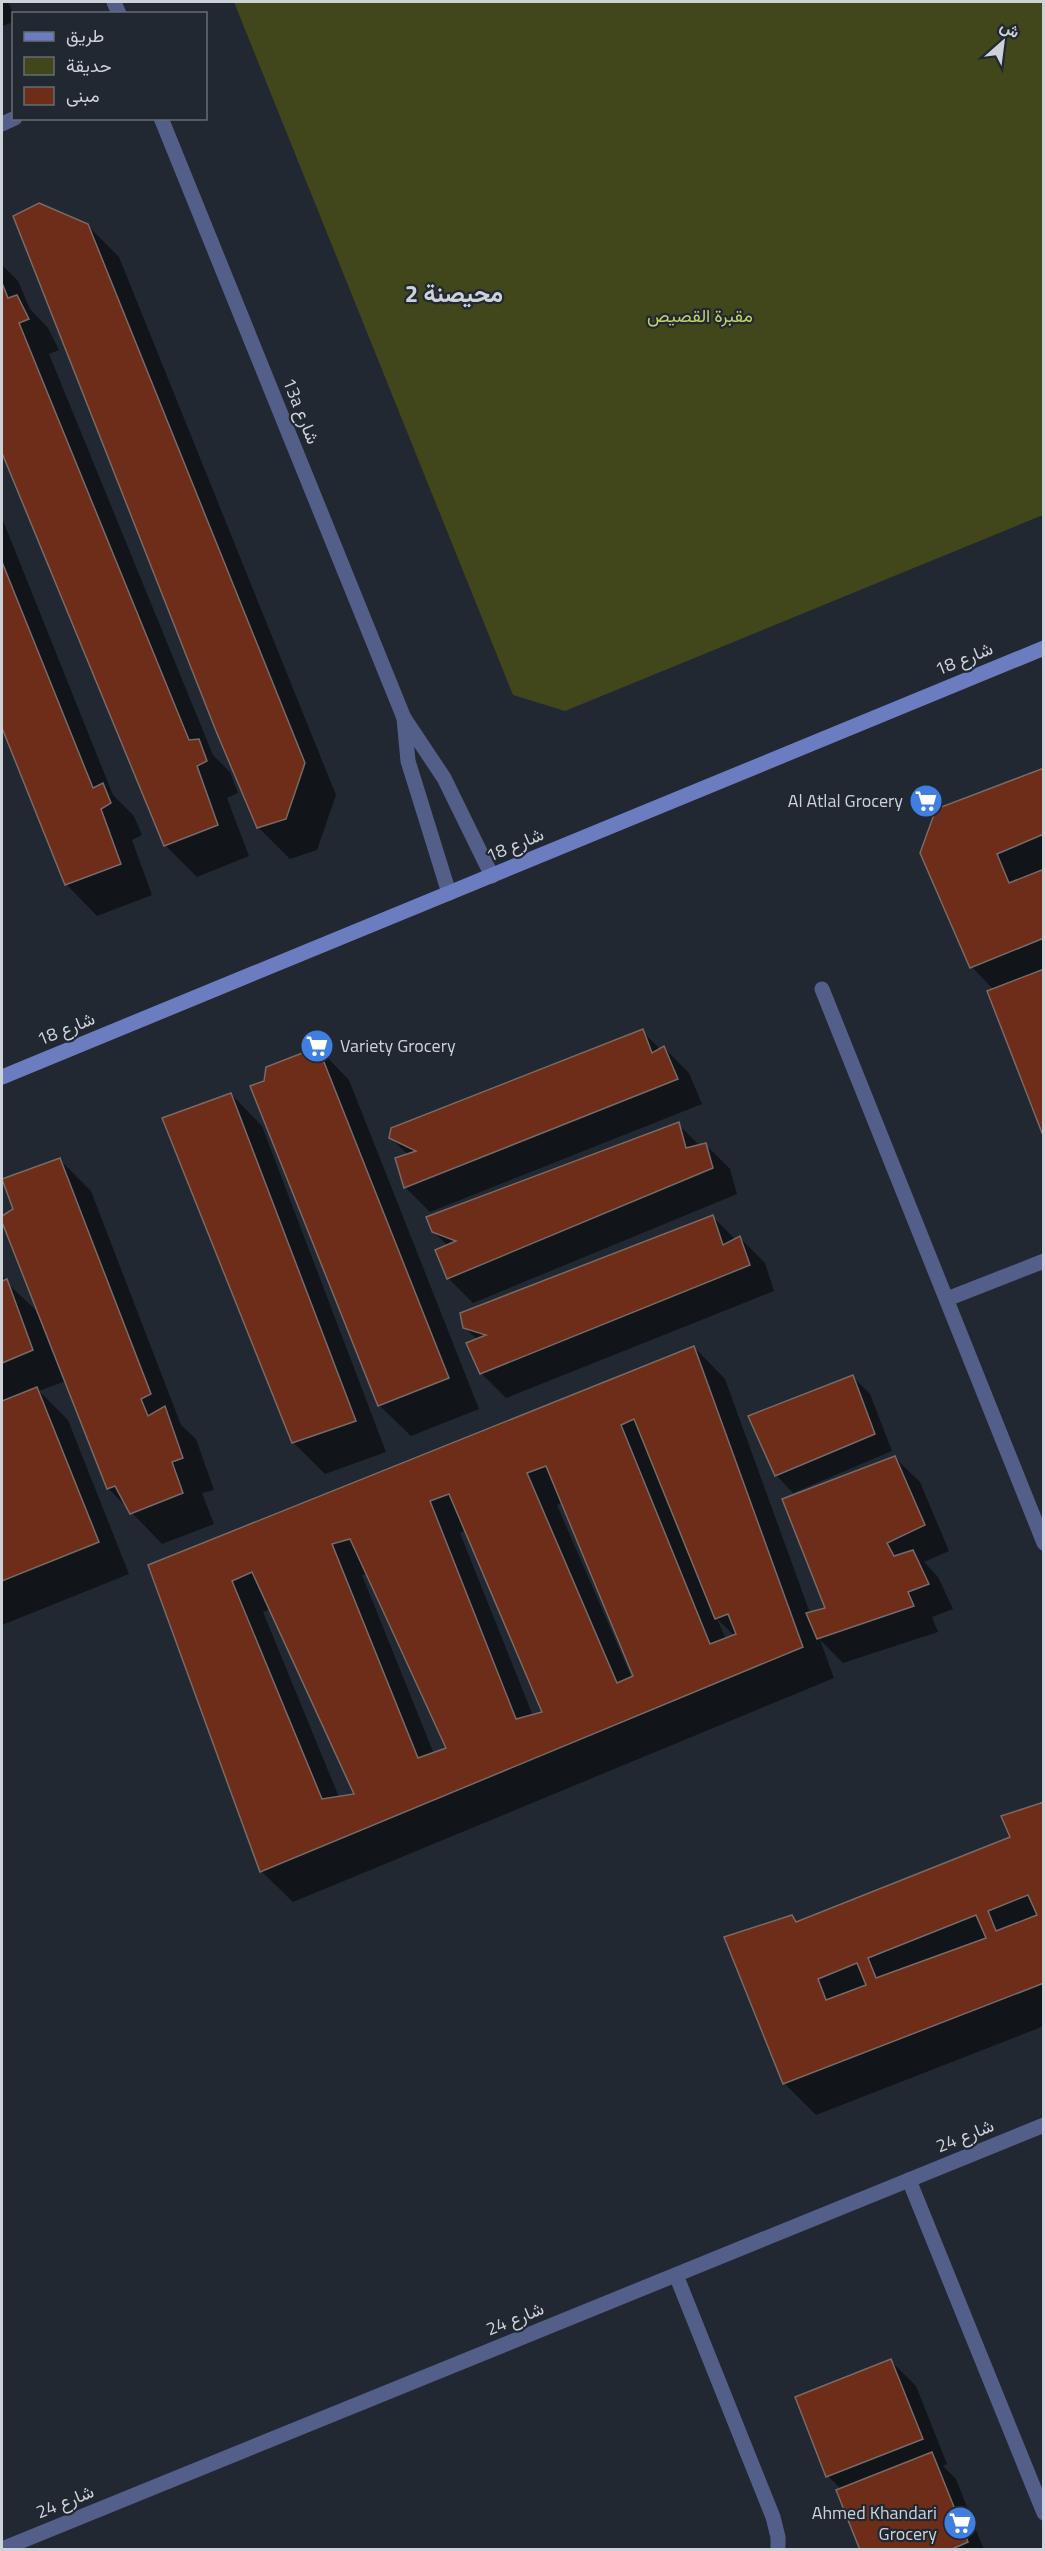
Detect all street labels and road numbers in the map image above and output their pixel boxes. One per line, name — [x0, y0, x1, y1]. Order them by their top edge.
street label: 13a شارع — [276, 374, 327, 448]
street label: شارع 18 — [931, 635, 997, 682]
street label: شارع 18 — [482, 820, 548, 869]
street label: شارع 18 — [33, 1005, 99, 1052]
street label: شارع 24 — [932, 2112, 998, 2159]
street label: شارع 24 — [482, 2295, 548, 2342]
street label: شارع 24 — [32, 2478, 98, 2525]

